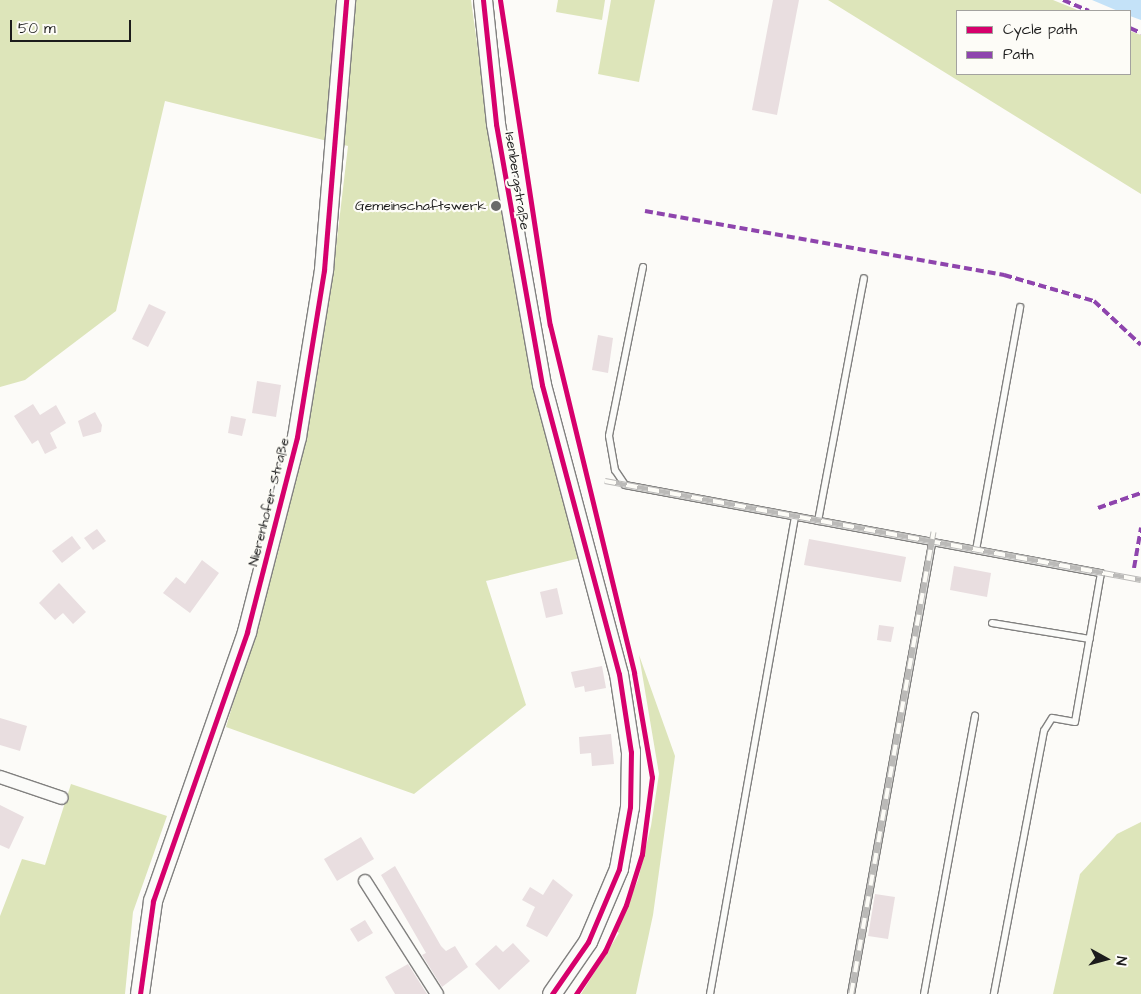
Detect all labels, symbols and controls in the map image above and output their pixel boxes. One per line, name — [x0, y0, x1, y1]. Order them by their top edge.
scale bar — [12, 10, 134, 42]
legend — [956, 10, 1131, 75]
text: 50 m — [18, 18, 56, 39]
text: Cycle path — [1003, 19, 1077, 40]
text: Path — [1003, 44, 1034, 65]
street label: Isenbergstraße — [501, 131, 533, 231]
place label: Gemeinschaftswerk — [355, 198, 486, 214]
marker: Gemeinschaftswerk — [490, 200, 502, 212]
street label: Nierenhofer Straße — [245, 436, 293, 568]
north arrow — [1081, 934, 1131, 984]
text: N — [1110, 955, 1131, 966]

